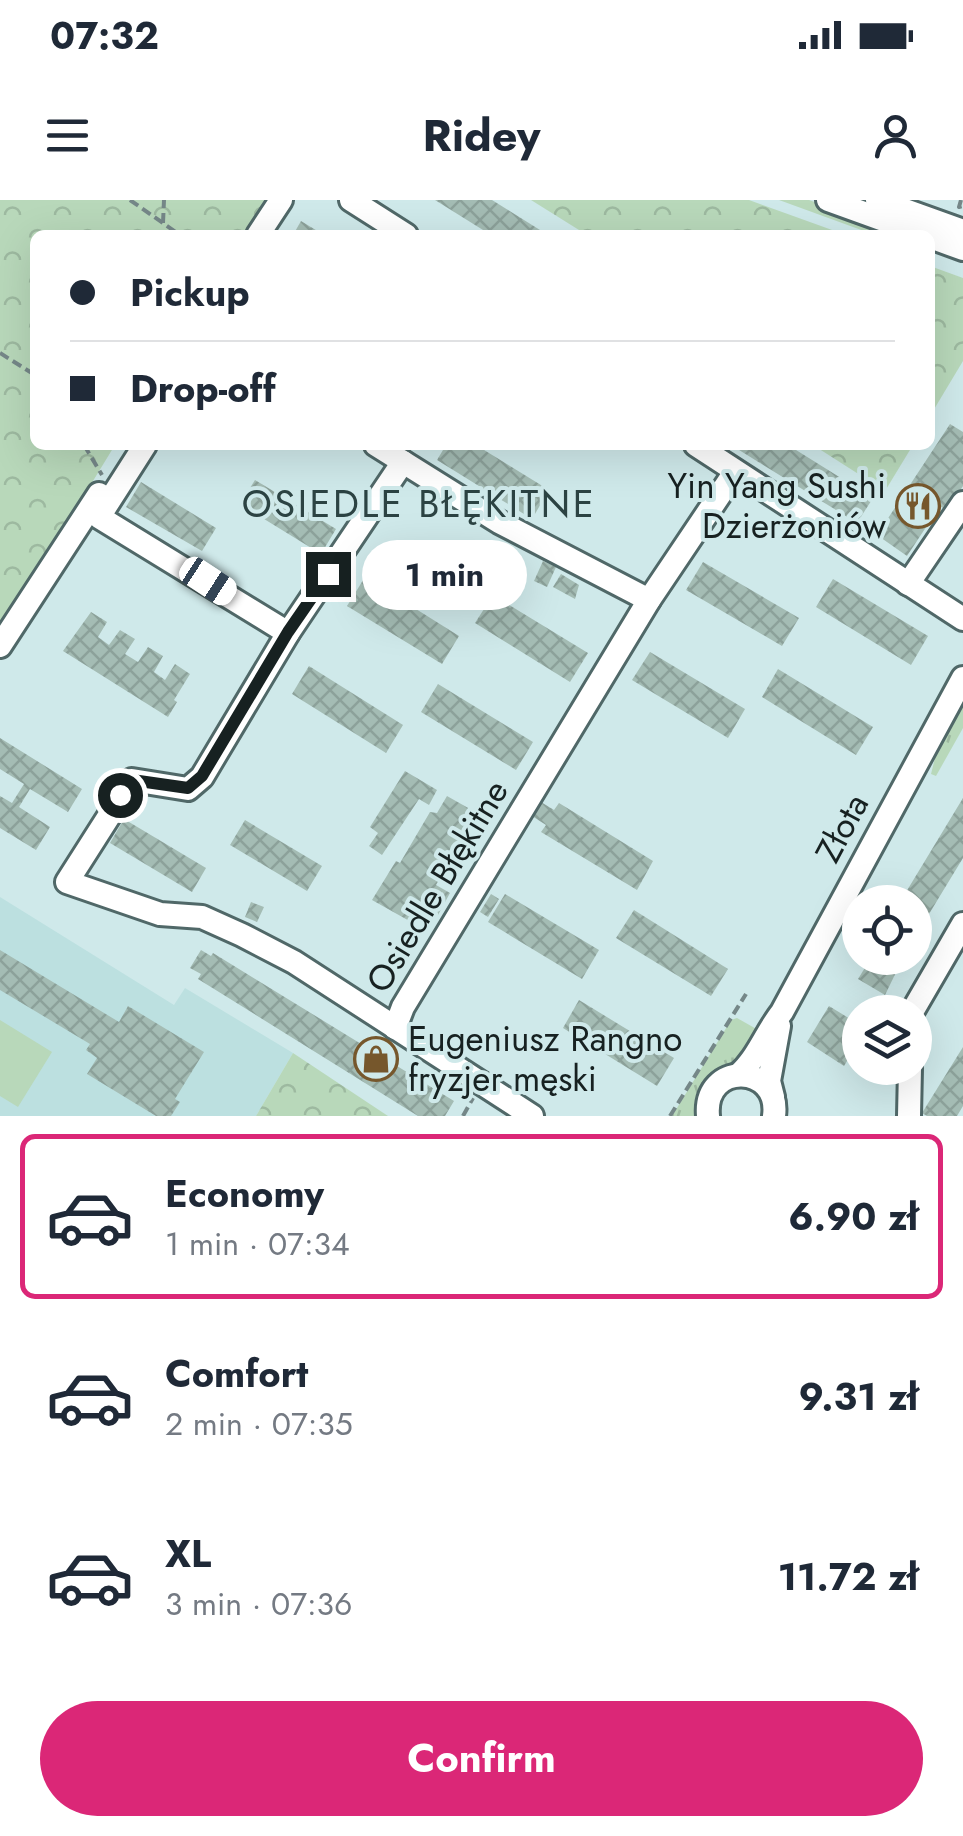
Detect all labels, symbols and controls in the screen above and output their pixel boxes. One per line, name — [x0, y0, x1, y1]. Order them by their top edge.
text: 07:32 — [50, 8, 159, 63]
text: Ridey — [423, 103, 540, 168]
icon: menu — [40, 108, 95, 163]
icon: person — [868, 108, 923, 163]
text: Pickup — [130, 265, 250, 320]
text: Drop-off — [130, 361, 276, 416]
place label: Yin Yang Sushi Dzierżoniów — [667, 461, 886, 551]
district label: OSIEDLE BŁĘKITNE — [242, 476, 596, 531]
restaurant icon: Yin Yang Sushi Dzierżoniów — [895, 483, 941, 529]
callout: 1 min — [363, 539, 528, 609]
car — [175, 552, 241, 610]
route end — [306, 552, 351, 597]
text: 1 min — [405, 552, 484, 598]
street label: Osiedle Błękitne — [354, 770, 520, 1002]
route start — [98, 773, 143, 818]
street label: Złota — [803, 785, 881, 871]
map controls — [842, 885, 932, 1085]
button: locate — [842, 885, 932, 975]
button: layers — [842, 995, 932, 1085]
place label: Eugeniusz Rangno fryzjer męski — [408, 1014, 682, 1104]
shop icon: Eugeniusz Rangno fryzjer męski — [353, 1036, 399, 1082]
text: Economy — [165, 1166, 324, 1221]
icon: car — [45, 1172, 135, 1262]
text: 6.90 zł — [788, 1189, 918, 1244]
text: 1 min · 07:34 — [165, 1221, 350, 1267]
text: Comfort — [165, 1346, 308, 1401]
icon: car — [45, 1352, 135, 1442]
text: 9.31 zł — [799, 1369, 918, 1424]
text: 2 min · 07:35 — [165, 1401, 353, 1447]
text: XL — [165, 1526, 211, 1581]
icon: car — [45, 1532, 135, 1622]
text: 11.72 zł — [778, 1549, 918, 1604]
text: 3 min · 07:36 — [165, 1581, 352, 1627]
button: Confirm — [40, 1701, 923, 1816]

